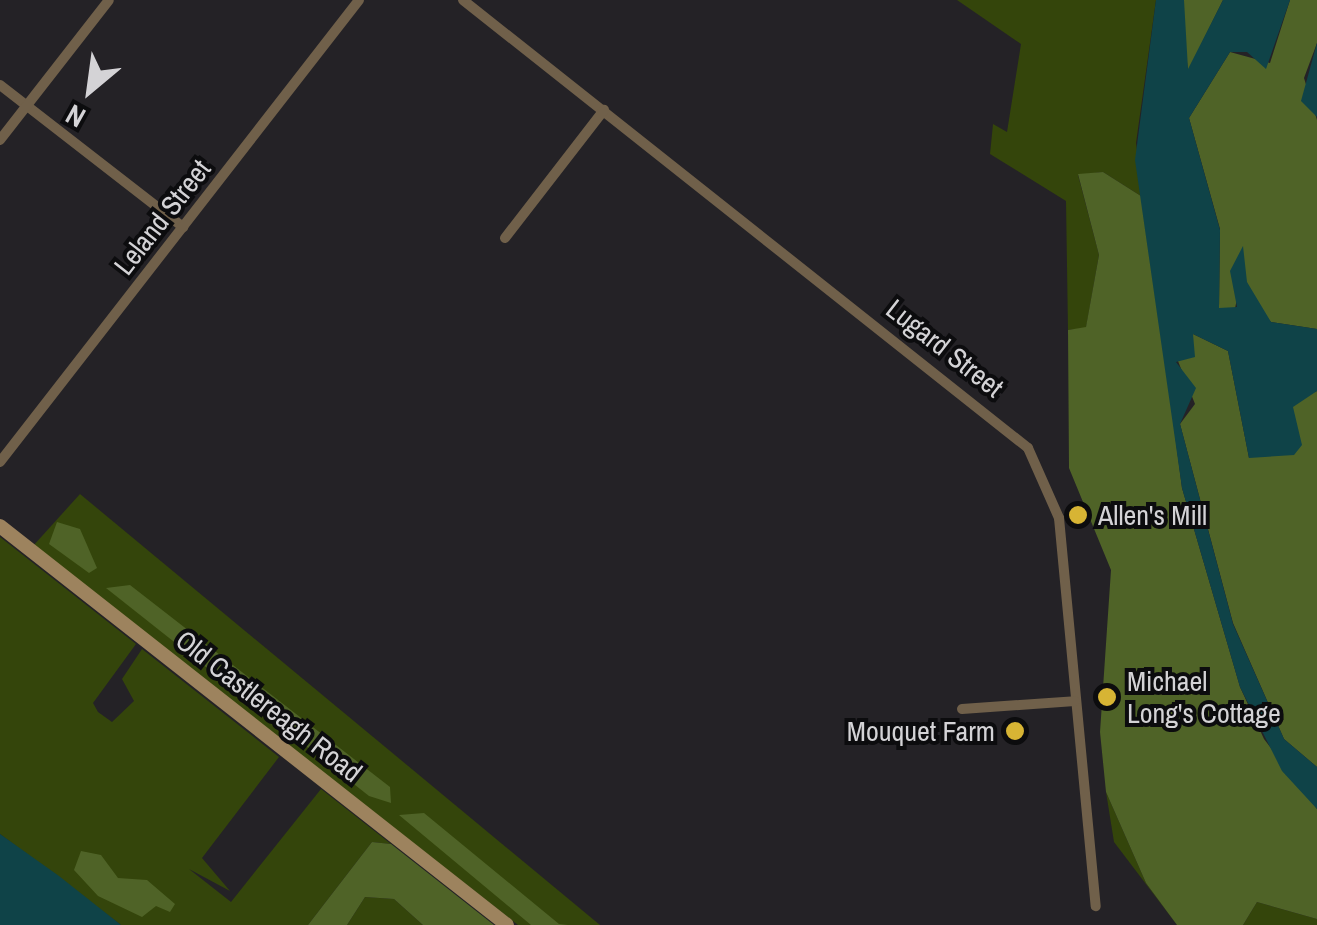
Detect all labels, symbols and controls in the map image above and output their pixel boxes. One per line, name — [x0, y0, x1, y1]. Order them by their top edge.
north arrow — [40, 40, 140, 140]
text: N — [59, 96, 92, 137]
street label: Leland Street — [107, 153, 217, 281]
street label: Lugard Street — [880, 292, 1010, 404]
place label: Allen's Mill — [1098, 498, 1207, 532]
marker: Allen's Mill — [1067, 504, 1089, 526]
street label: Old Castlereagh Road — [169, 623, 369, 789]
place label: Michael Long's Cottage — [1127, 664, 1281, 730]
marker: Michael Long's Cottage — [1096, 686, 1118, 708]
place label: Mouquet Farm — [847, 714, 995, 748]
marker: Mouquet Farm — [1004, 720, 1026, 742]

